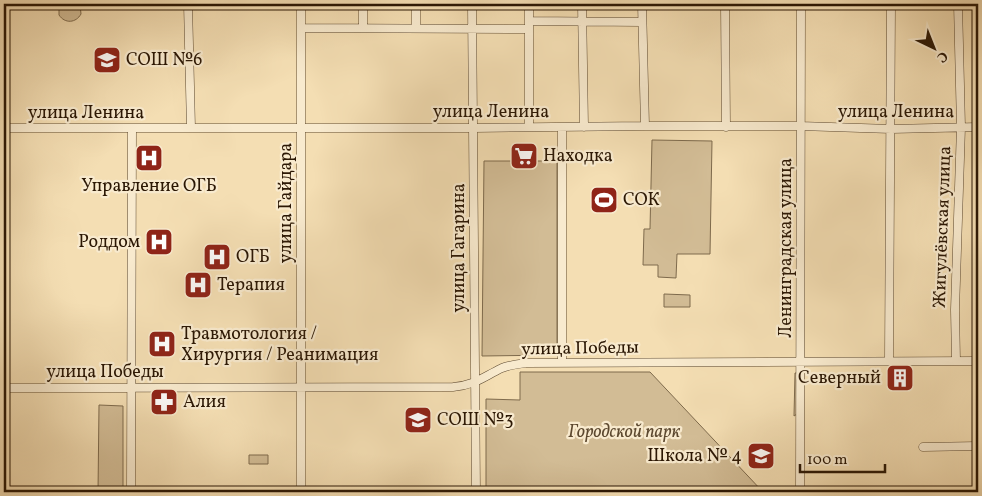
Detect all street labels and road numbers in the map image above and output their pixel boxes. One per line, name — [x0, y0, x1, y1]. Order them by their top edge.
street label: улица Ленина — [433, 100, 549, 125]
street label: улица Ленина — [838, 100, 954, 125]
street label: улица Ленина — [28, 101, 144, 126]
street label: улица Гайдара — [274, 143, 299, 263]
street label: Жигулёвская улица — [928, 146, 958, 308]
street label: Ленинградская улица — [774, 158, 799, 338]
street label: улица Гагарина — [447, 183, 472, 313]
street label: улица Победы — [521, 335, 639, 363]
street label: улица Победы — [46, 360, 164, 385]

